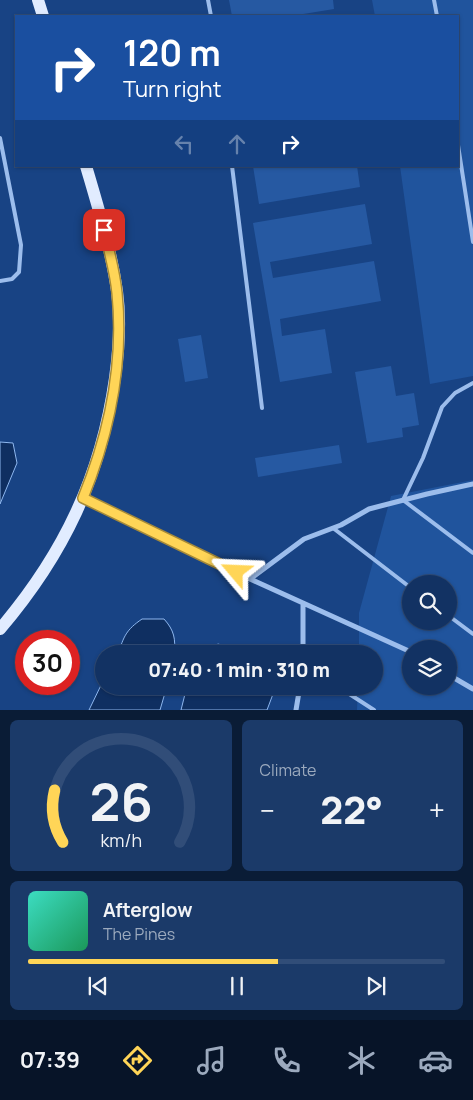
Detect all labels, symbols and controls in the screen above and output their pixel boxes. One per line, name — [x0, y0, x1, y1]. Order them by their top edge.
text: 120 m — [123, 29, 221, 77]
icon: right — [40, 35, 105, 100]
text: Turn right — [123, 74, 221, 104]
icon: left — [170, 130, 198, 158]
icon: ahead — [223, 130, 251, 158]
icon: right — [276, 130, 304, 158]
pin — [83, 209, 125, 251]
icon: arrive — [90, 216, 118, 244]
position arrow — [209, 545, 261, 597]
map controls — [402, 575, 457, 695]
button: search — [402, 575, 457, 630]
speed limit sign: 30 — [15, 630, 80, 695]
button: layers — [402, 640, 457, 695]
text: 07:40 · 1 min · 310 m — [148, 657, 330, 683]
text: Climate — [260, 759, 316, 781]
text: 26 — [89, 766, 152, 837]
text: 22° — [320, 783, 383, 835]
text: − — [260, 791, 275, 829]
text: + — [429, 791, 445, 829]
text: km/h — [100, 828, 142, 852]
text: Afterglow — [103, 897, 192, 923]
text: The Pines — [103, 923, 175, 945]
icon: previous — [84, 972, 112, 1000]
icon: pause — [223, 972, 251, 1000]
icon: next — [362, 972, 390, 1000]
icon: directions — [120, 1043, 155, 1078]
icon: music — [194, 1043, 229, 1078]
icon: phone — [269, 1043, 304, 1078]
icon: climate — [344, 1043, 379, 1078]
icon: car — [418, 1043, 453, 1078]
text: 07:39 — [20, 1045, 80, 1075]

